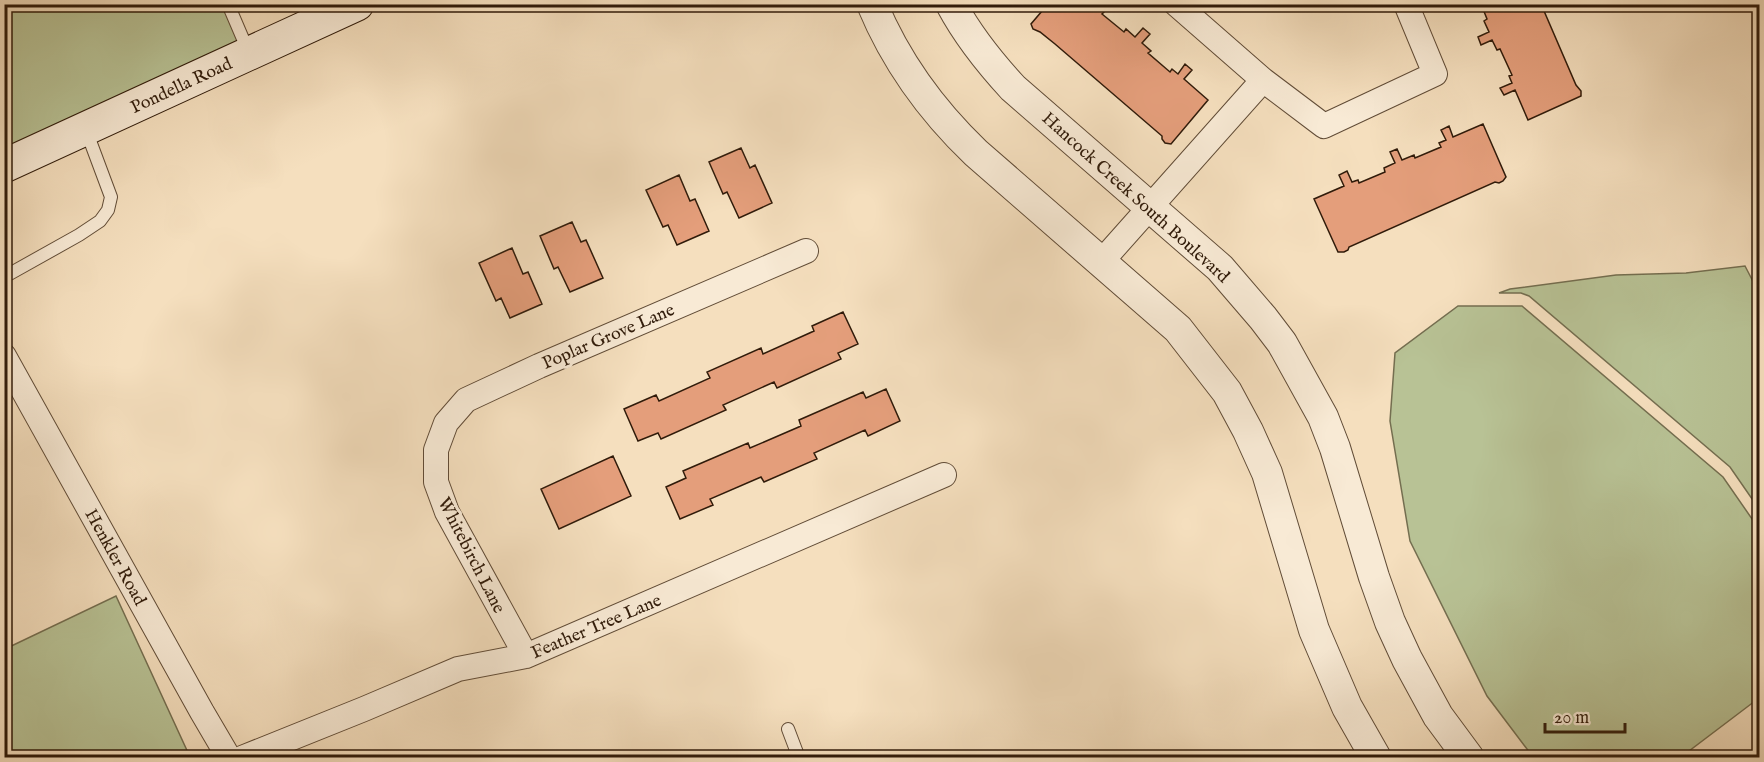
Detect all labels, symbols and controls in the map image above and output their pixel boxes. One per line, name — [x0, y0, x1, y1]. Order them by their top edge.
street label: Pondella Road — [127, 53, 236, 120]
street label: Hancock Creek South Boulevard — [1036, 108, 1234, 289]
street label: Poplar Grove Lane — [539, 299, 678, 376]
street label: Whitebirch Lane — [432, 494, 510, 618]
street label: Henkler Road — [79, 505, 151, 610]
street label: Feather Tree Lane — [528, 590, 665, 665]
scale bar — [1545, 696, 1624, 734]
text: 20 m — [1554, 707, 1589, 730]

